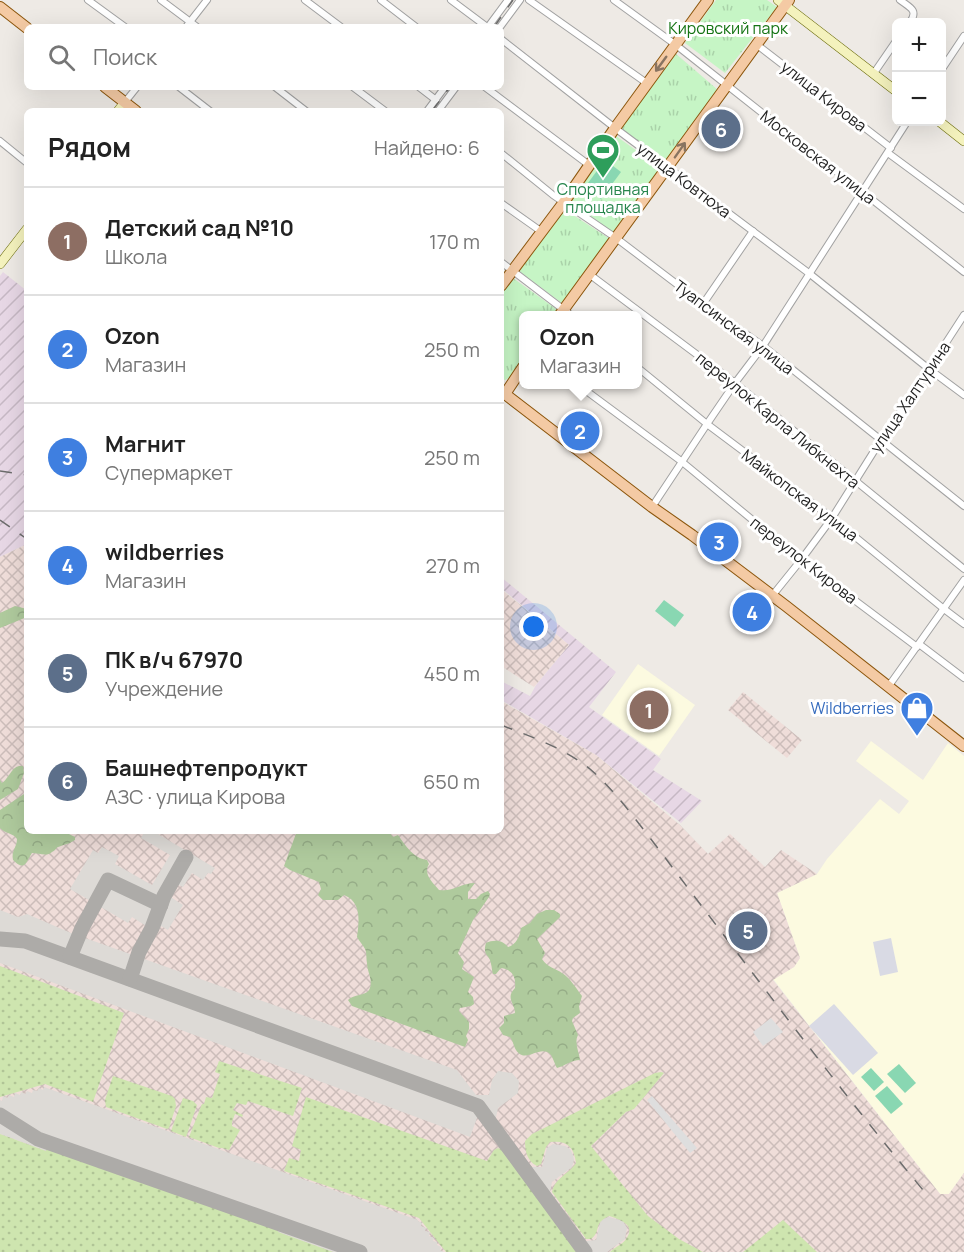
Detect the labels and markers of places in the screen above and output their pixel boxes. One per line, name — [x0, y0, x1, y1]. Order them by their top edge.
pin: 6 — [702, 106, 740, 152]
sports icon: Спортивная площадка — [585, 132, 621, 179]
place label: Спортивная площадка — [557, 178, 649, 218]
pin: 2 — [560, 408, 600, 454]
pin: 3 — [700, 520, 738, 564]
pin: 4 — [732, 590, 771, 634]
pin: 1 — [630, 688, 668, 732]
shop icon: Wildberries — [899, 690, 935, 737]
place label: Wildberries — [811, 697, 894, 719]
pin: 5 — [728, 908, 768, 954]

